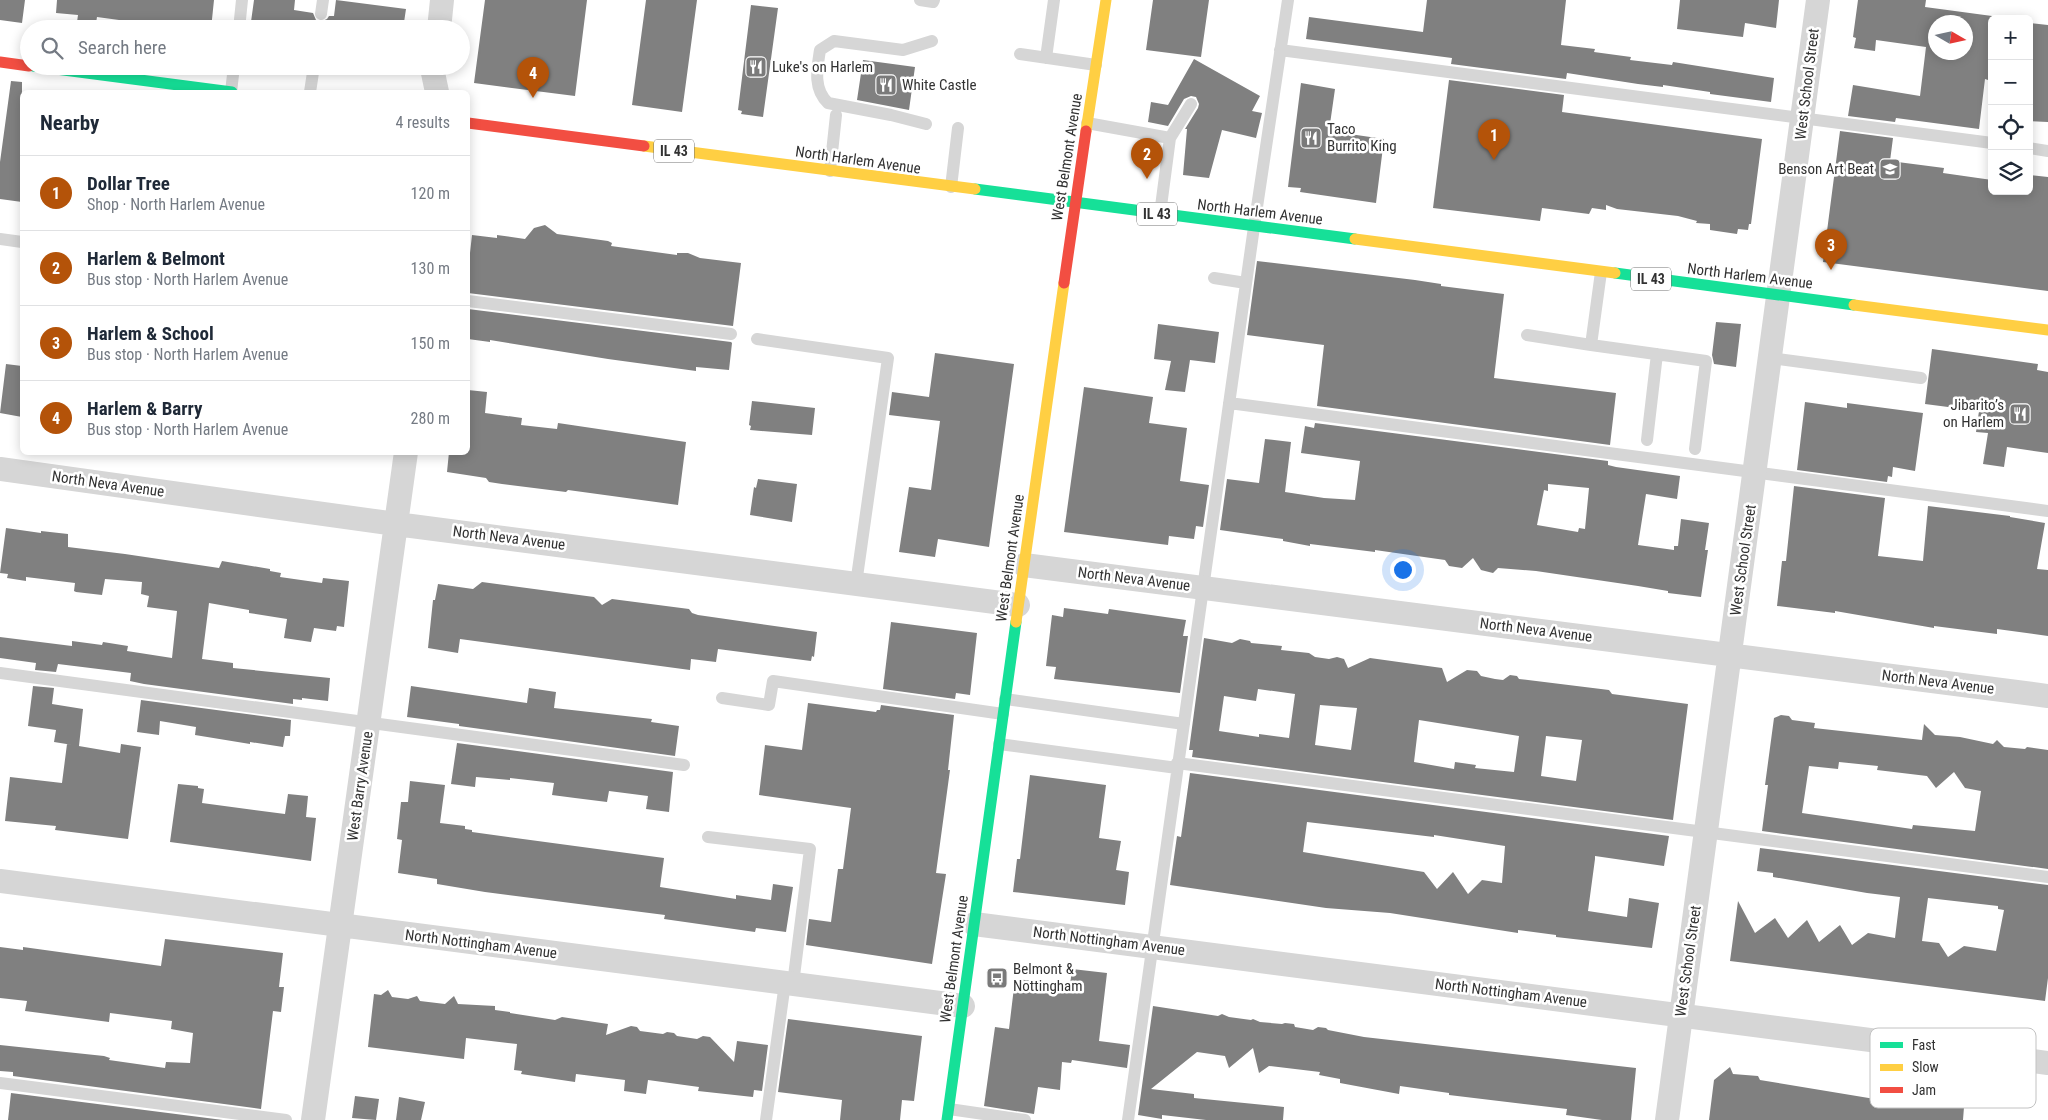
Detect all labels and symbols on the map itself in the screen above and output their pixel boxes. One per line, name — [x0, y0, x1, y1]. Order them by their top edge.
north arrow — [1928, 15, 1973, 60]
street label: West School Street — [1791, 27, 1823, 141]
restaurant icon: Luke's on Harlem — [744, 55, 768, 79]
pin: 4 — [517, 57, 549, 98]
place label: Luke's on Harlem — [772, 58, 873, 76]
restaurant icon: White Castle — [874, 73, 898, 97]
place label: White Castle — [902, 76, 976, 94]
street label: West Belmont Avenue — [1048, 92, 1086, 222]
pin: 1 — [1478, 119, 1510, 160]
place label: Taco Burrito King — [1327, 120, 1397, 155]
restaurant icon: Taco Burrito King — [1299, 126, 1323, 150]
pin: 2 — [1131, 138, 1163, 179]
road number: IL 43 — [654, 140, 694, 162]
street label: North Harlem Avenue — [794, 142, 922, 178]
school or university icon: Benson Art Beat — [1878, 157, 1902, 181]
place label: Benson Art Beat — [1778, 160, 1874, 178]
street label: North Harlem Avenue — [1196, 195, 1324, 229]
road number: IL 43 — [1137, 202, 1177, 225]
pin: 3 — [1815, 229, 1847, 270]
street label: North Harlem Avenue — [1686, 259, 1814, 293]
road number: IL 43 — [1631, 268, 1671, 290]
place label: Jibarito’s on Harlem — [1943, 396, 2004, 431]
restaurant icon: Jibarito’s on Harlem — [2008, 402, 2032, 426]
street label: North Neva Avenue — [51, 467, 165, 501]
street label: West Belmont Avenue — [992, 493, 1028, 623]
street label: West School Street — [1726, 503, 1760, 617]
street label: North Neva Avenue — [452, 522, 566, 554]
your location — [1390, 557, 1416, 583]
street label: North Neva Avenue — [1077, 563, 1191, 595]
street label: North Neva Avenue — [1479, 614, 1593, 646]
street label: North Neva Avenue — [1881, 666, 1995, 698]
street label: West Barry Avenue — [343, 730, 377, 842]
street label: West Belmont Avenue — [936, 894, 972, 1024]
street label: West School Street — [1671, 904, 1705, 1018]
street label: North Nottingham Avenue — [1032, 923, 1186, 959]
street label: North Nottingham Avenue — [404, 926, 558, 962]
place label: Belmont & Nottingham — [1013, 960, 1083, 995]
bus stop icon: Belmont & Nottingham — [985, 966, 1009, 990]
street label: North Nottingham Avenue — [1434, 975, 1588, 1011]
legend — [1870, 1028, 2036, 1108]
text: Fast — [1912, 1037, 1936, 1053]
text: Slow — [1912, 1059, 1939, 1075]
text: Jam — [1912, 1082, 1936, 1098]

